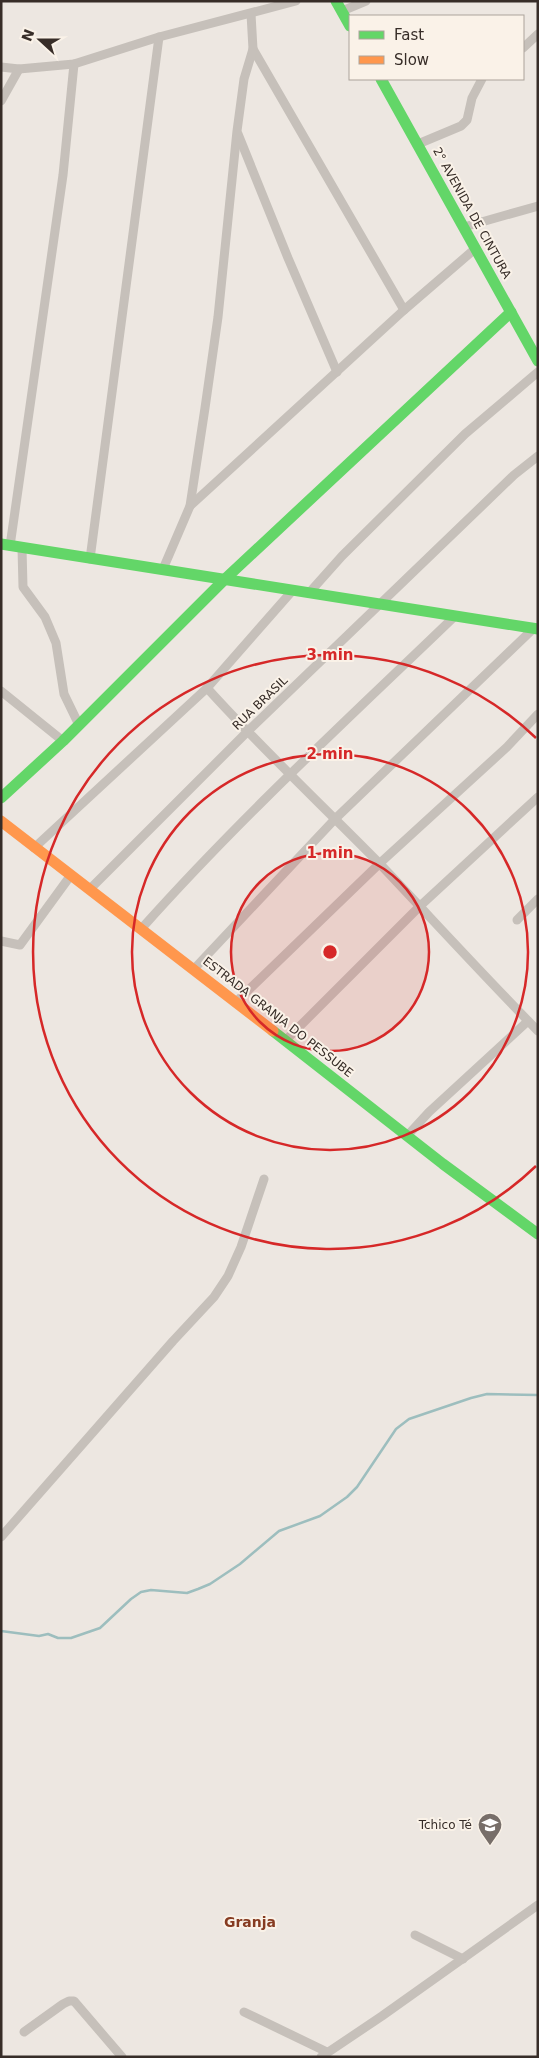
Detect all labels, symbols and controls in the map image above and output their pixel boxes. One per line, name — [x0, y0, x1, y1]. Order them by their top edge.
north arrow — [15, 15, 65, 65]
legend — [349, 15, 524, 80]
text: Fast — [394, 26, 424, 44]
text: N — [18, 27, 37, 44]
text: Slow — [394, 51, 429, 69]
street label: 2° AVENIDA DE CINTURA — [430, 145, 514, 282]
text: 3 min — [306, 646, 354, 664]
street label: RUA BRASIL — [229, 673, 291, 733]
text: 2 min — [306, 745, 354, 763]
text: 1 min — [306, 844, 354, 862]
centre of rings — [321, 943, 339, 961]
street label: ESTRADA GRANJA DO PESSUBE — [200, 954, 356, 1080]
school or university icon: Tchico Té — [477, 1812, 503, 1846]
place label: Tchico Té — [418, 1818, 472, 1832]
district label: Granja — [224, 1914, 276, 1930]

